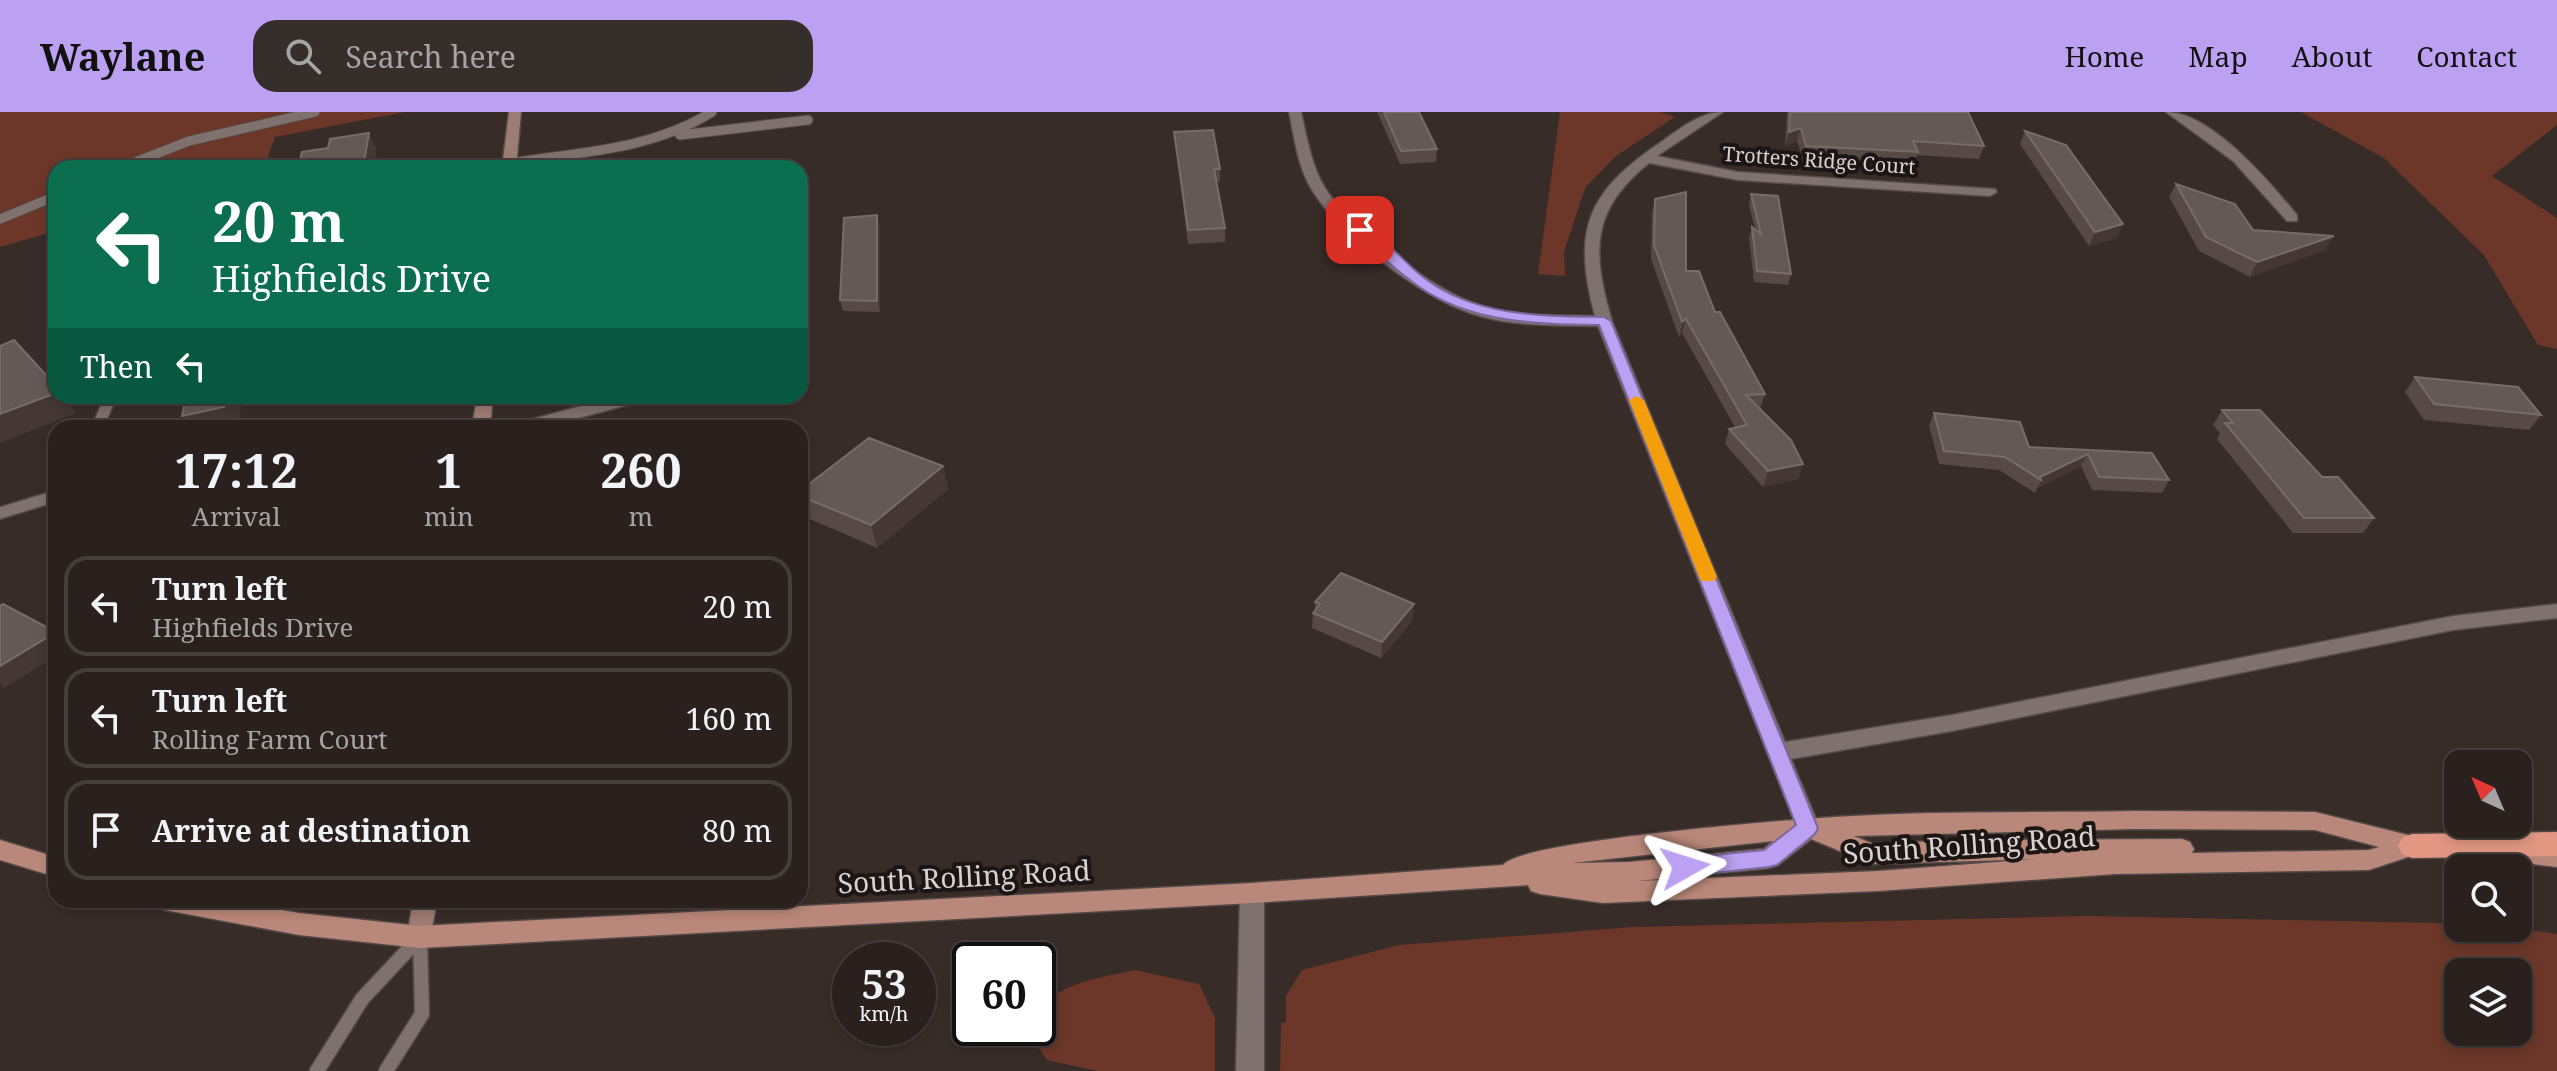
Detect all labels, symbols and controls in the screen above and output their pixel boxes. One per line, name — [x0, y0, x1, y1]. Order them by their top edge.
search box — [253, 20, 813, 92]
text: Waylane — [40, 30, 205, 82]
icon: search — [281, 34, 325, 78]
text: Search here — [345, 36, 516, 77]
text: Home — [2065, 37, 2144, 75]
text: Map — [2188, 37, 2248, 75]
text: About — [2292, 37, 2372, 75]
text: Contact — [2416, 37, 2517, 75]
street label: Trotters Ridge Court — [1722, 140, 1916, 180]
text: 20 m — [212, 182, 345, 258]
icon: left — [80, 192, 184, 296]
pin — [1326, 196, 1394, 264]
icon: arrive — [1338, 208, 1382, 252]
text: Highfields Drive — [212, 254, 491, 303]
icon: left — [169, 344, 213, 388]
text: Then — [80, 346, 153, 387]
text: 17:12 — [174, 437, 298, 502]
text: 1 — [435, 437, 462, 502]
text: 260 — [600, 437, 682, 502]
text: Arrival — [192, 498, 280, 534]
text: min — [424, 498, 474, 534]
text: m — [629, 498, 653, 534]
text: Turn left — [152, 568, 287, 609]
icon: left — [84, 584, 128, 628]
text: 20 m — [702, 586, 772, 627]
text: Highfields Drive — [152, 609, 354, 645]
text: Turn left — [152, 680, 287, 721]
icon: left — [84, 696, 128, 740]
text: 160 m — [686, 698, 772, 739]
text: Rolling Farm Court — [152, 721, 387, 757]
north arrow — [2444, 750, 2532, 838]
map controls — [2444, 750, 2532, 1046]
icon: arrive — [84, 808, 128, 852]
text: Arrive at destination — [152, 810, 471, 851]
text: 80 m — [702, 810, 772, 851]
street label: South Rolling Road — [1842, 816, 2096, 872]
position arrow — [1643, 825, 1727, 909]
street label: South Rolling Road — [837, 850, 1091, 902]
button: search — [2444, 854, 2532, 942]
speed limit sign: 60 — [952, 942, 1056, 1046]
text: 53 — [861, 956, 907, 1011]
button: layers — [2444, 958, 2532, 1046]
text: km/h — [859, 1000, 909, 1027]

